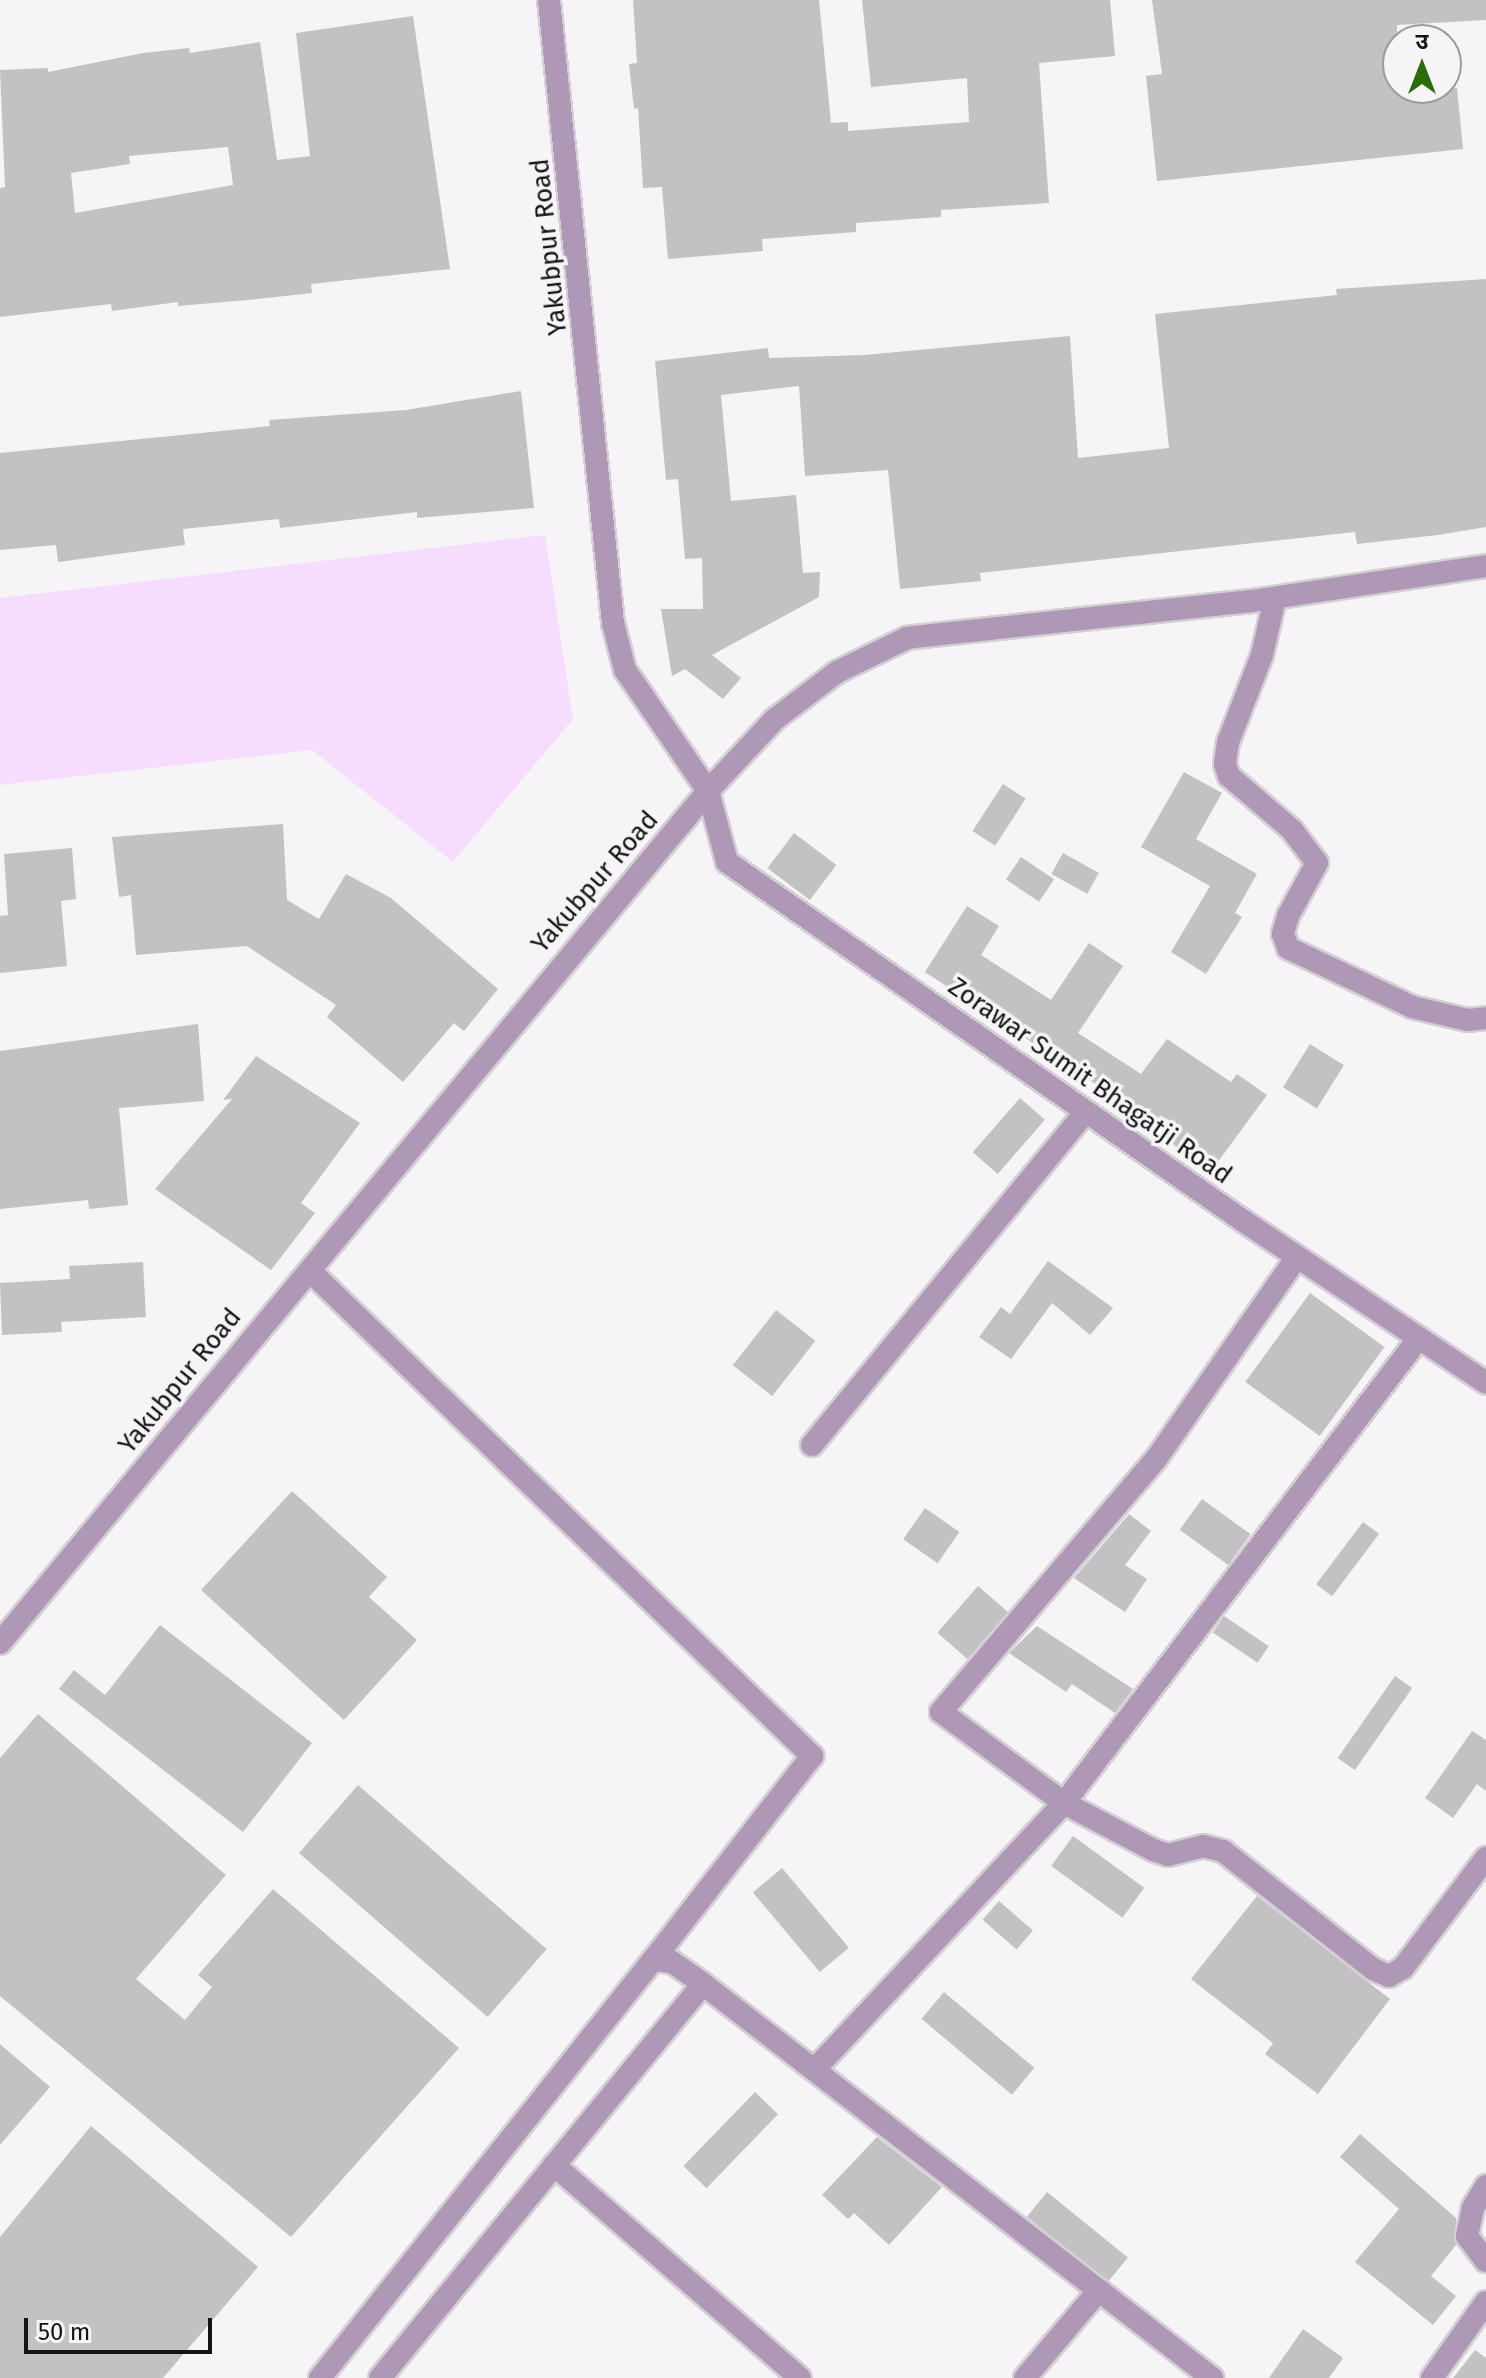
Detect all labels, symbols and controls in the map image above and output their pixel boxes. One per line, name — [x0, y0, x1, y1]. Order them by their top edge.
north arrow — [1382, 24, 1462, 104]
text: उ — [1416, 28, 1428, 55]
street label: Yakubpur Road — [524, 157, 574, 337]
street label: Yakubpur Road — [525, 805, 665, 959]
street label: Zorawar Sumit Bhagatji Road — [942, 971, 1238, 1191]
street label: Yakubpur Road — [112, 1302, 248, 1460]
scale bar — [28, 2302, 216, 2352]
text: 50 m — [38, 2318, 90, 2346]

